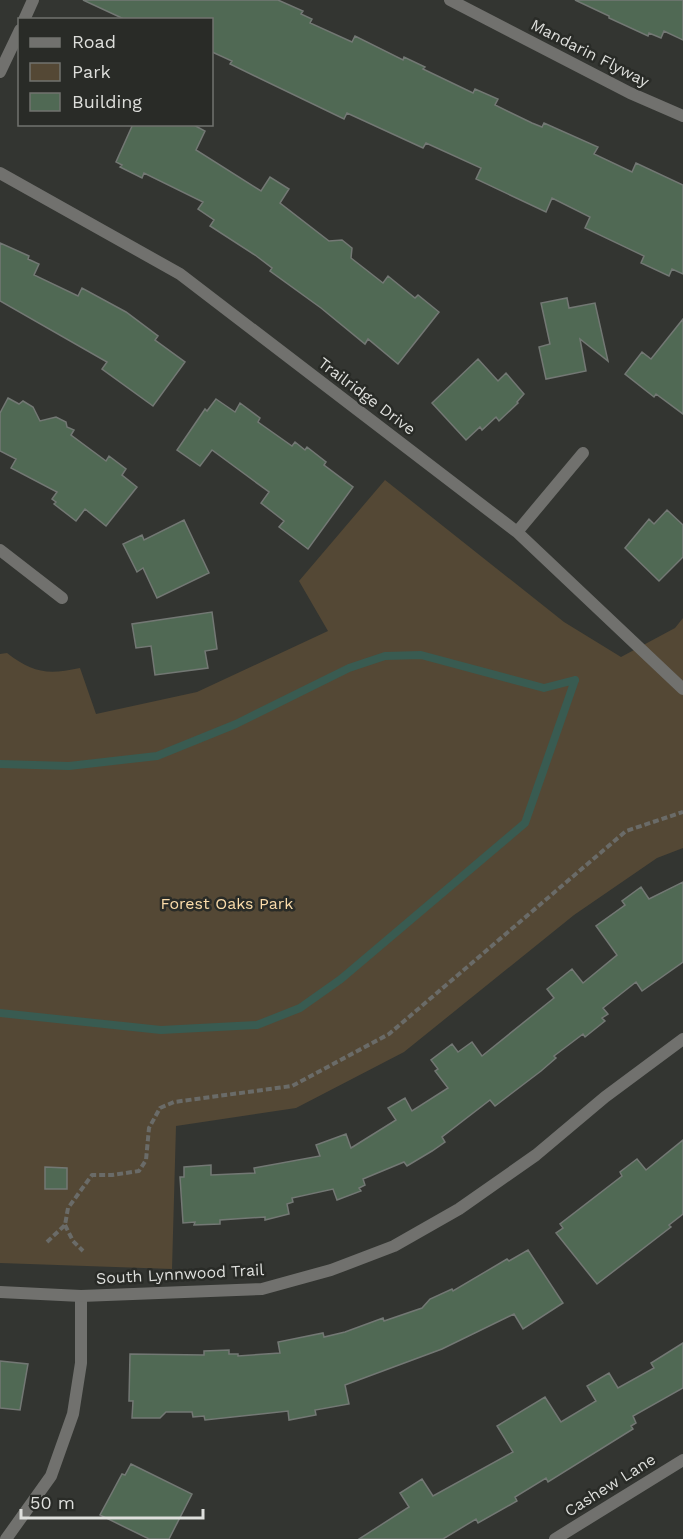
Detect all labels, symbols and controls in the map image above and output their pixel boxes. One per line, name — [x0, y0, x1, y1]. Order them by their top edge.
street label: Mandarin Flyway — [528, 15, 653, 91]
legend — [18, 18, 213, 126]
text: Road — [72, 31, 116, 52]
text: Park — [72, 61, 111, 82]
text: Building — [72, 91, 142, 112]
street label: Trailridge Drive — [315, 353, 419, 439]
park label: Forest Oaks Park — [161, 894, 293, 913]
street label: South Lynnwood Trail — [95, 1260, 265, 1288]
street label: Cashew Lane — [561, 1449, 659, 1521]
scale bar — [21, 1482, 202, 1520]
text: 50 m — [30, 1492, 75, 1513]

